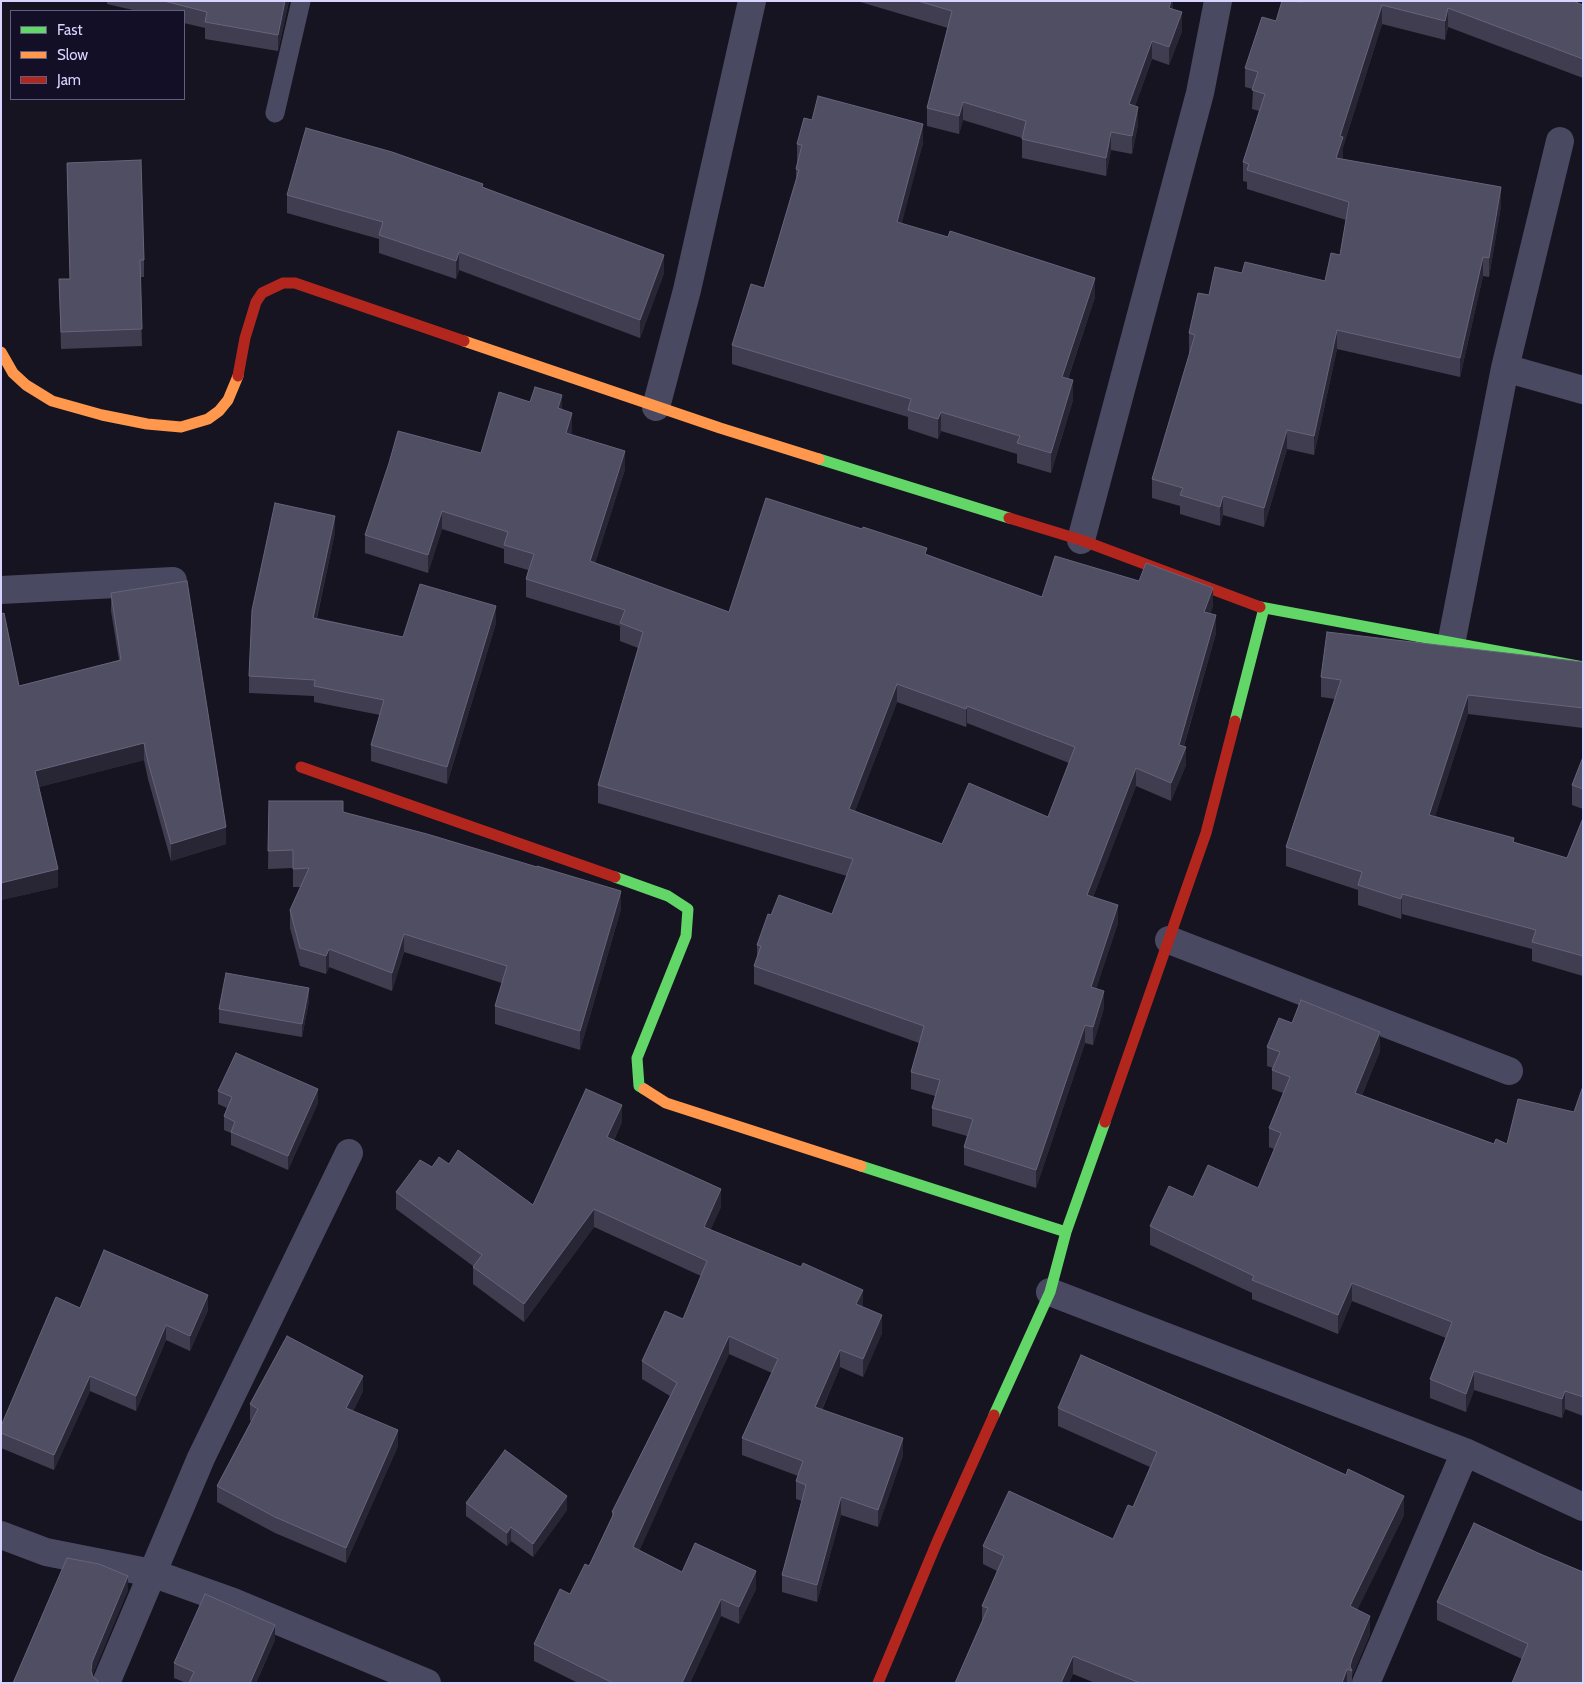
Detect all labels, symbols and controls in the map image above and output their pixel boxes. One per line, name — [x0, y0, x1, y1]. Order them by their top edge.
legend — [10, 10, 185, 100]
text: Fast — [57, 21, 82, 39]
text: Slow — [57, 46, 88, 64]
text: Jam — [57, 71, 81, 89]

